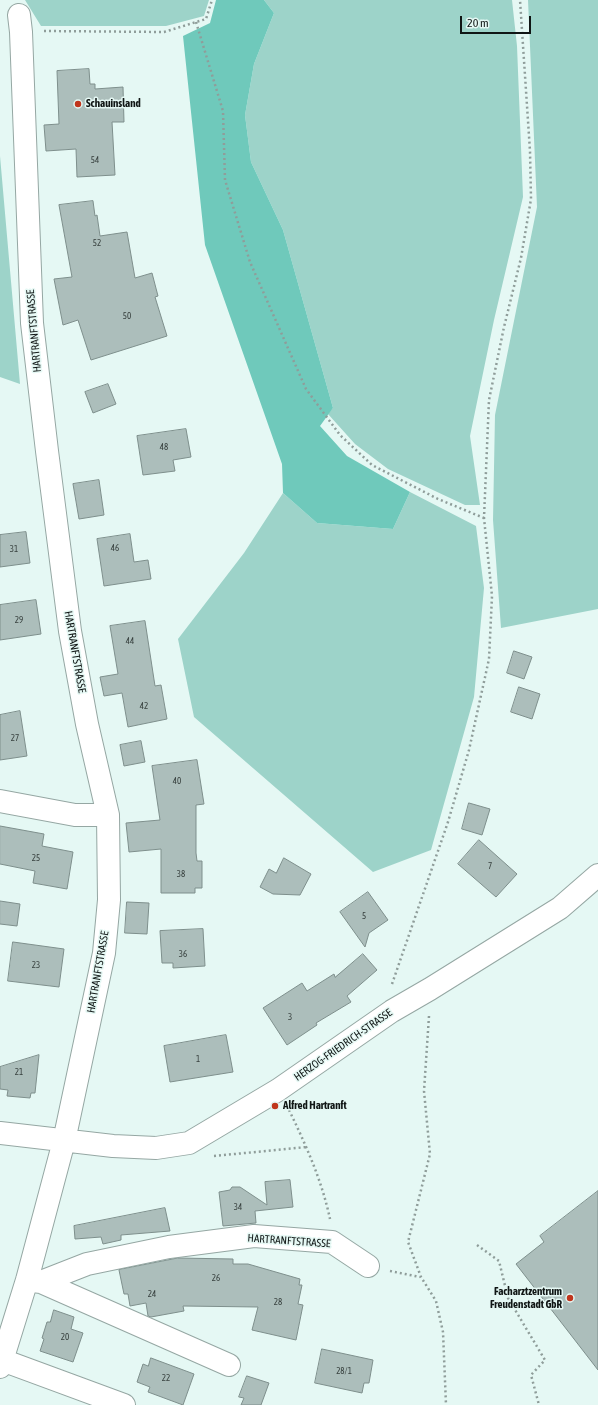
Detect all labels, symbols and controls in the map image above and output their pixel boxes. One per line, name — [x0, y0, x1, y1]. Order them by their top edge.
scale bar — [462, 8, 533, 34]
text: 20 m — [467, 16, 489, 30]
place label: Schauinsland — [86, 97, 141, 111]
marker: Schauinsland — [73, 99, 83, 109]
house number: 54 — [91, 155, 99, 165]
house number: 52 — [93, 238, 101, 248]
street label: HARTRANFTSTRASSE — [24, 289, 44, 373]
house number: 50 — [123, 311, 131, 321]
house number: 48 — [160, 442, 168, 452]
house number: 46 — [111, 543, 119, 553]
house number: 31 — [10, 544, 18, 554]
street label: HARTRANFTSTRASSE — [61, 610, 89, 694]
house number: 29 — [15, 615, 23, 625]
house number: 44 — [126, 636, 134, 646]
house number: 42 — [140, 701, 148, 711]
house number: 27 — [11, 733, 19, 743]
house number: 40 — [173, 776, 181, 786]
house number: 25 — [32, 853, 40, 863]
house number: 7 — [488, 861, 492, 871]
house number: 38 — [177, 869, 185, 879]
house number: 5 — [362, 911, 366, 921]
street label: HARTRANFTSTRASSE — [84, 930, 112, 1014]
house number: 36 — [179, 949, 187, 959]
house number: 23 — [32, 960, 40, 970]
street label: HERZOG-FRIEDRICH-STRASSE — [291, 1006, 395, 1084]
house number: 3 — [288, 1012, 292, 1022]
house number: 1 — [196, 1054, 200, 1064]
house number: 21 — [15, 1067, 23, 1077]
place label: Alfred Hartranft — [283, 1099, 347, 1113]
marker: Alfred Hartranft — [270, 1101, 280, 1111]
house number: 34 — [234, 1202, 242, 1212]
street label: HARTRANFTSTRASSE — [247, 1232, 331, 1250]
house number: 26 — [212, 1273, 220, 1283]
place label: Facharztzentrum Freudenstadt GbR — [490, 1285, 562, 1311]
house number: 24 — [148, 1289, 156, 1299]
marker: Facharztzentrum Freudenstadt GbR — [565, 1293, 575, 1303]
house number: 28 — [274, 1297, 282, 1307]
house number: 20 — [61, 1332, 69, 1342]
house number: 28/1 — [336, 1366, 352, 1376]
house number: 22 — [162, 1373, 170, 1383]

